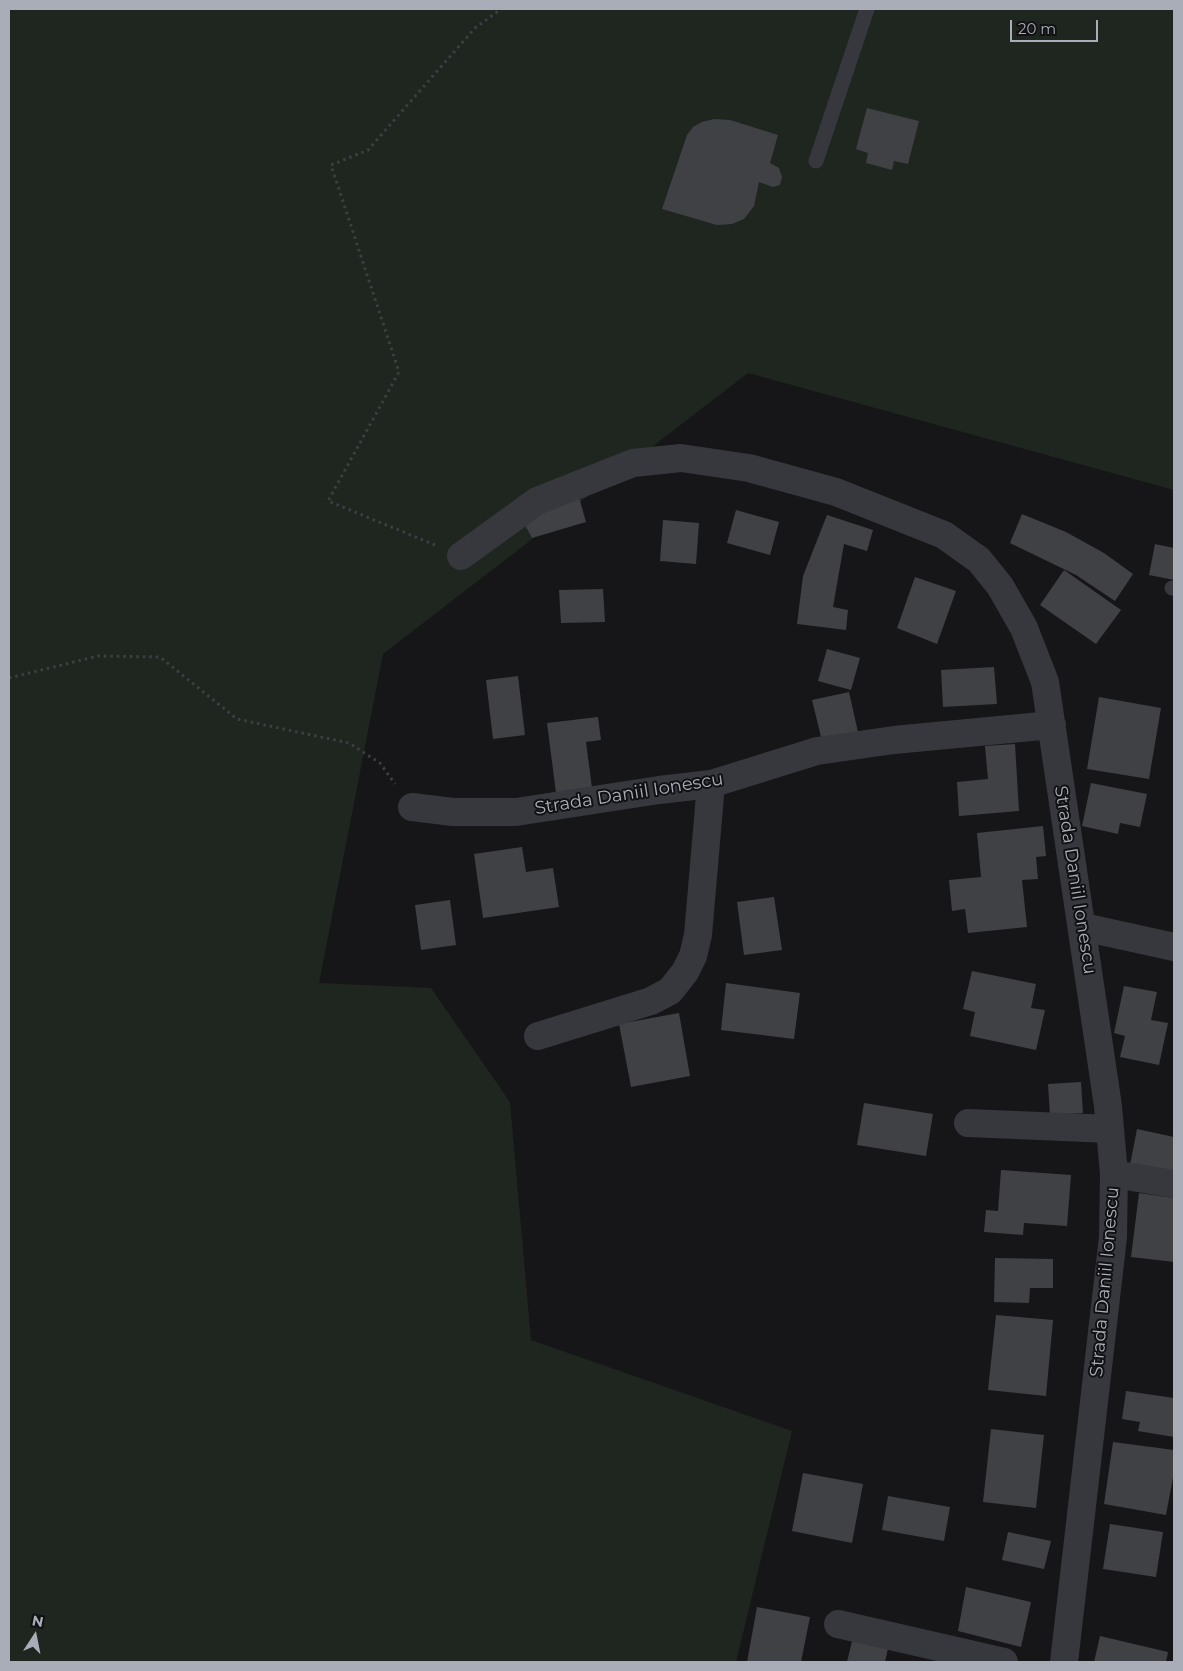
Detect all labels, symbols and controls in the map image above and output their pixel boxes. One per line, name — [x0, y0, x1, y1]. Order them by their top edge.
scale bar — [1013, 10, 1100, 42]
text: 20 m — [1018, 19, 1056, 38]
street label: Strada Daniil Ionescu — [533, 768, 725, 820]
street label: Strada Daniil Ionescu — [1049, 784, 1101, 976]
street label: Strada Daniil Ionescu — [1086, 1186, 1124, 1378]
north arrow — [10, 1611, 60, 1661]
text: N — [31, 1611, 45, 1631]

